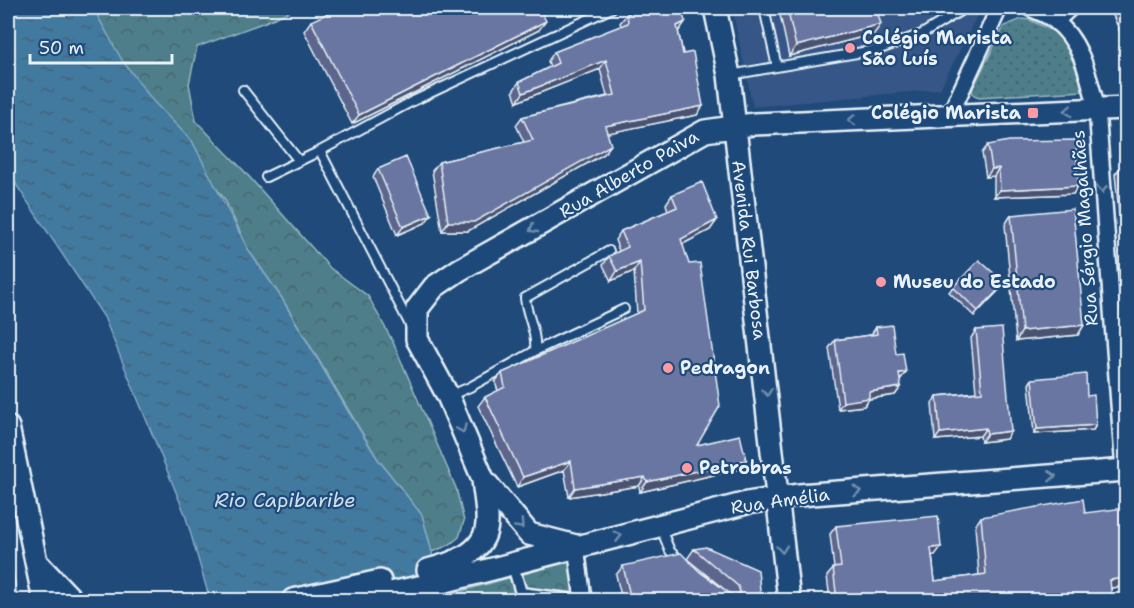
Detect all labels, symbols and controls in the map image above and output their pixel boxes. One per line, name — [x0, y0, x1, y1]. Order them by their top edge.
place label: Colégio Marista São Luís — [862, 26, 1013, 71]
scale bar — [30, 27, 172, 65]
text: 50 m — [39, 36, 84, 60]
marker: Colégio Marista São Luís — [843, 41, 857, 55]
place label: Colégio Marista — [871, 101, 1022, 125]
one-way arrow — [1064, 104, 1073, 117]
marker: Colégio Marista — [1026, 106, 1040, 120]
one-way arrow — [848, 114, 857, 127]
street label: Rua Alberto Paiva — [555, 124, 703, 224]
street label: Rua Sérgio Magalhães — [1066, 129, 1104, 327]
street label: Avenida Rui Barbosa — [726, 159, 772, 341]
one-way arrow — [1095, 184, 1108, 193]
one-way arrow — [529, 222, 539, 233]
place label: Museu do Estado — [893, 270, 1056, 294]
marker: Museu do Estado — [874, 275, 888, 289]
place label: Pedragon — [680, 356, 770, 380]
marker: Pedragon — [661, 361, 675, 375]
one-way arrow — [760, 388, 773, 397]
one-way arrow — [454, 422, 466, 433]
place label: Petrobras — [699, 456, 792, 480]
marker: Petrobras — [680, 461, 694, 475]
one-way arrow — [1047, 470, 1056, 483]
street label: Rua Amélia — [729, 482, 831, 520]
one-way arrow — [853, 484, 862, 497]
water label: Rio Capibaribe — [214, 487, 356, 513]
one-way arrow — [513, 518, 524, 528]
one-way arrow — [613, 530, 623, 543]
one-way arrow — [775, 545, 788, 554]

